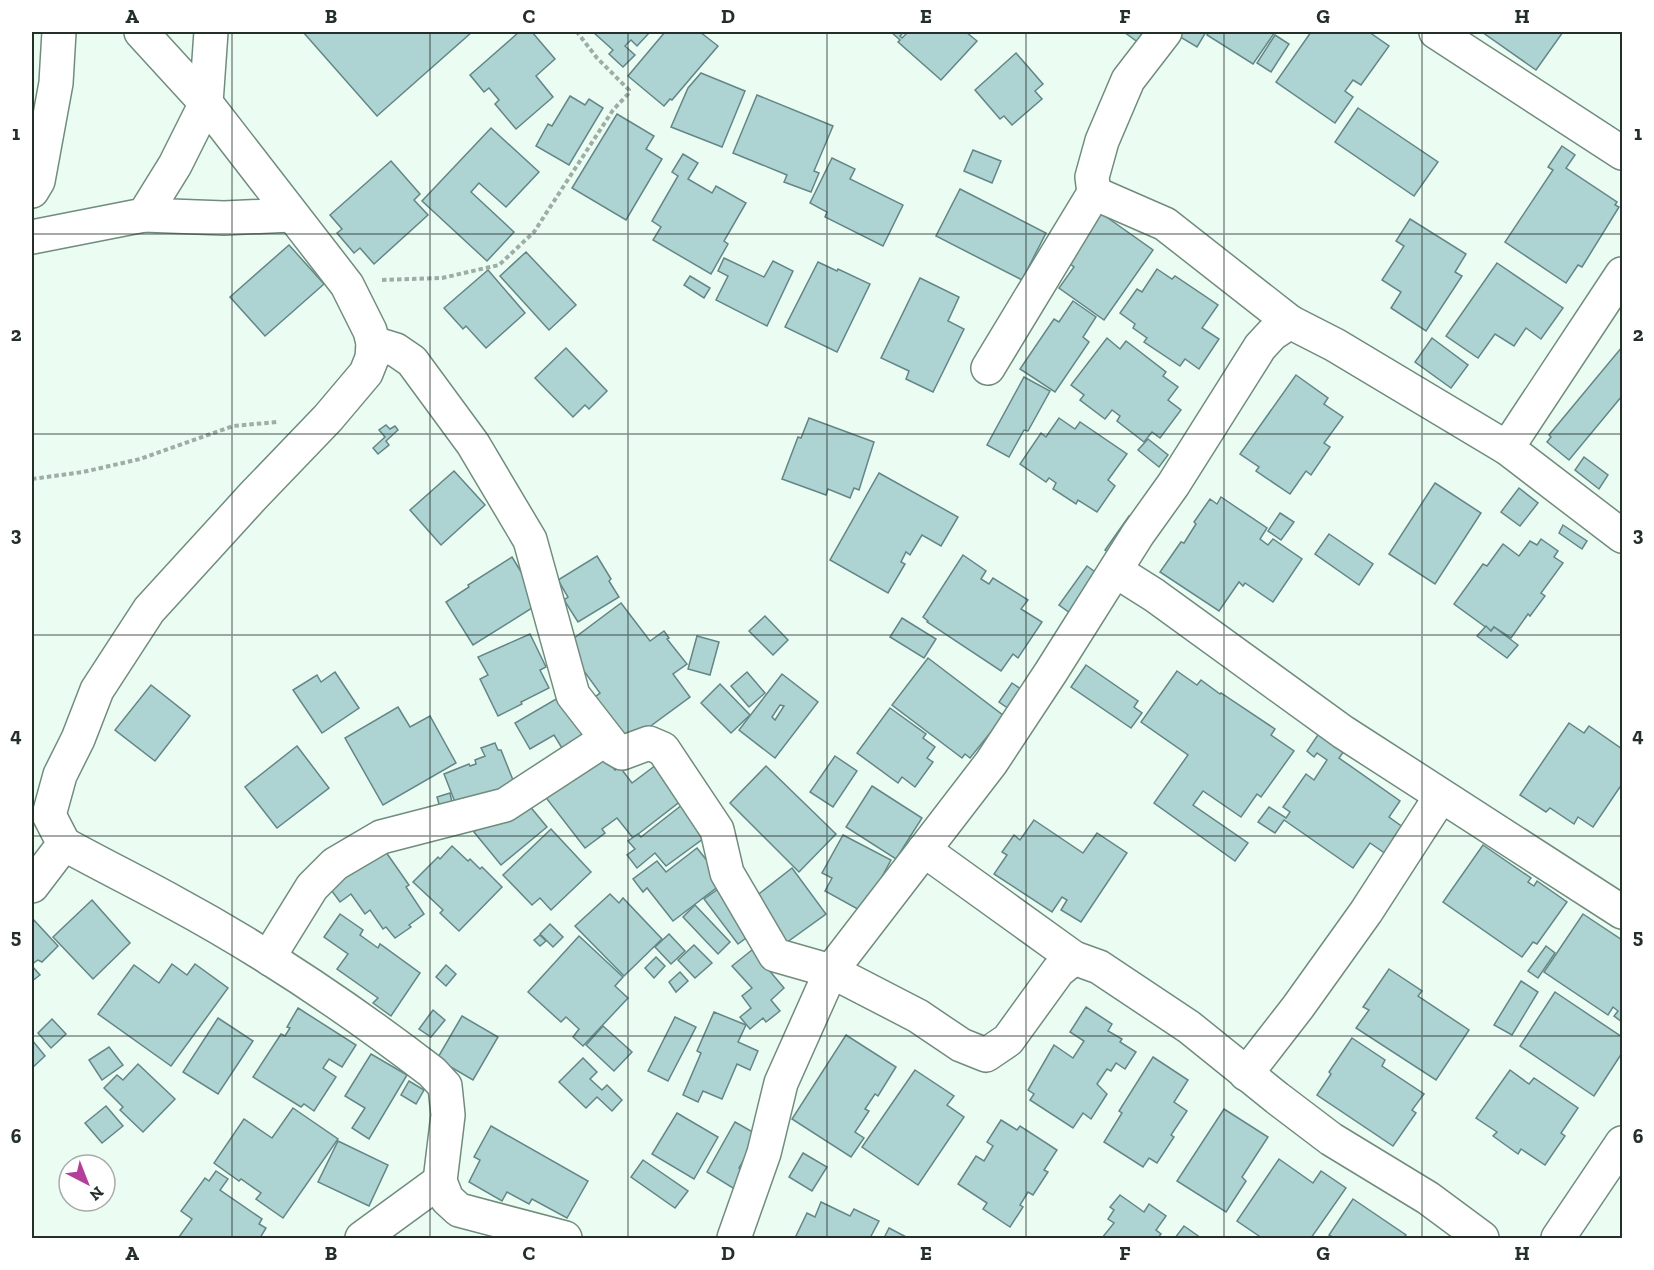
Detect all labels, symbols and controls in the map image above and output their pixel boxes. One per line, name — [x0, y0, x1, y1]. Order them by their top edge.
text: A — [125, 4, 139, 28]
text: B — [325, 4, 337, 28]
text: C — [523, 4, 536, 28]
text: D — [721, 4, 735, 28]
text: E — [920, 4, 932, 28]
text: F — [1119, 4, 1131, 28]
text: G — [1316, 4, 1330, 28]
text: H — [1514, 4, 1530, 28]
text: 1 — [12, 121, 20, 145]
text: 1 — [1634, 121, 1642, 145]
text: 2 — [11, 322, 22, 346]
text: 2 — [1633, 322, 1644, 346]
text: 3 — [11, 522, 22, 546]
text: 3 — [1633, 522, 1644, 546]
text: 4 — [10, 723, 22, 747]
text: 4 — [1632, 723, 1644, 747]
text: 5 — [11, 924, 21, 948]
text: 5 — [1633, 924, 1643, 948]
text: 6 — [11, 1124, 22, 1148]
text: 6 — [1633, 1124, 1644, 1148]
north arrow — [57, 1153, 117, 1213]
text: N — [86, 1183, 108, 1205]
text: A — [125, 1241, 139, 1265]
text: B — [325, 1241, 337, 1265]
text: C — [523, 1241, 536, 1265]
text: D — [721, 1241, 735, 1265]
text: E — [920, 1241, 932, 1265]
text: F — [1119, 1241, 1131, 1265]
text: G — [1316, 1241, 1330, 1265]
text: H — [1514, 1241, 1530, 1265]

